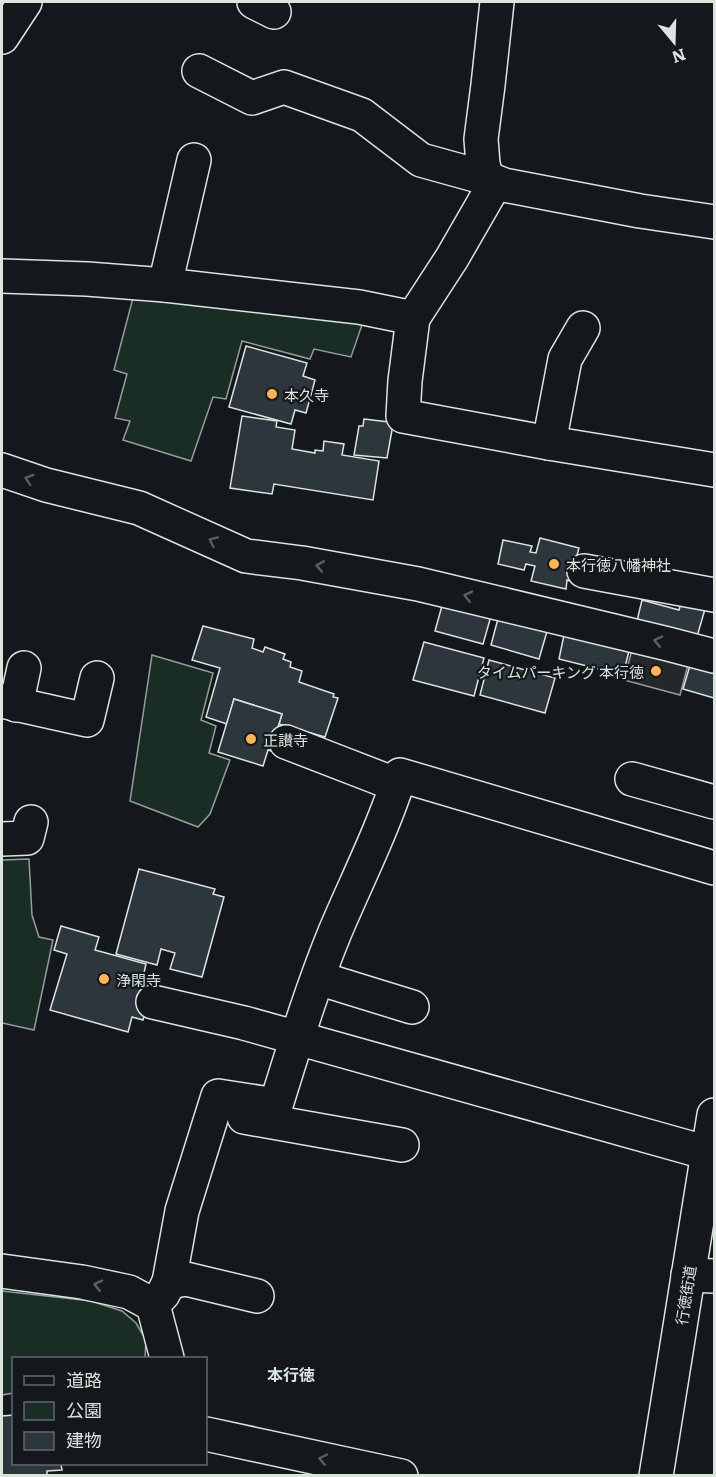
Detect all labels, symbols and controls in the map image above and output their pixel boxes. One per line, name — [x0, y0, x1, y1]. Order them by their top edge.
north arrow — [644, 12, 704, 72]
text: N — [669, 44, 689, 71]
place label: 本久寺 — [284, 383, 329, 406]
marker: 本久寺 — [265, 387, 279, 401]
one-way arrow — [24, 474, 35, 487]
one-way arrow — [209, 536, 220, 548]
place label: 本行徳八幡神社 — [566, 553, 671, 576]
marker: 本行徳八幡神社 — [547, 557, 561, 571]
one-way arrow — [315, 561, 325, 573]
one-way arrow — [463, 591, 473, 604]
one-way arrow — [653, 636, 663, 649]
place label: タイムパーキング 本行徳 — [477, 660, 644, 683]
marker: タイムパーキング 本行徳 — [649, 664, 663, 678]
place label: 正讃寺 — [263, 728, 308, 751]
marker: 正讃寺 — [244, 732, 258, 746]
place label: 浄閑寺 — [116, 968, 161, 991]
marker: 浄閑寺 — [97, 972, 111, 986]
street label: 行徳街道 — [669, 1264, 701, 1326]
one-way arrow — [93, 1280, 103, 1293]
legend — [12, 1357, 207, 1465]
district label: 本行徳 — [267, 1362, 315, 1386]
text: 道路 — [66, 1366, 102, 1393]
text: 公園 — [66, 1396, 102, 1423]
text: 建物 — [66, 1426, 102, 1453]
one-way arrow — [318, 1453, 328, 1466]

